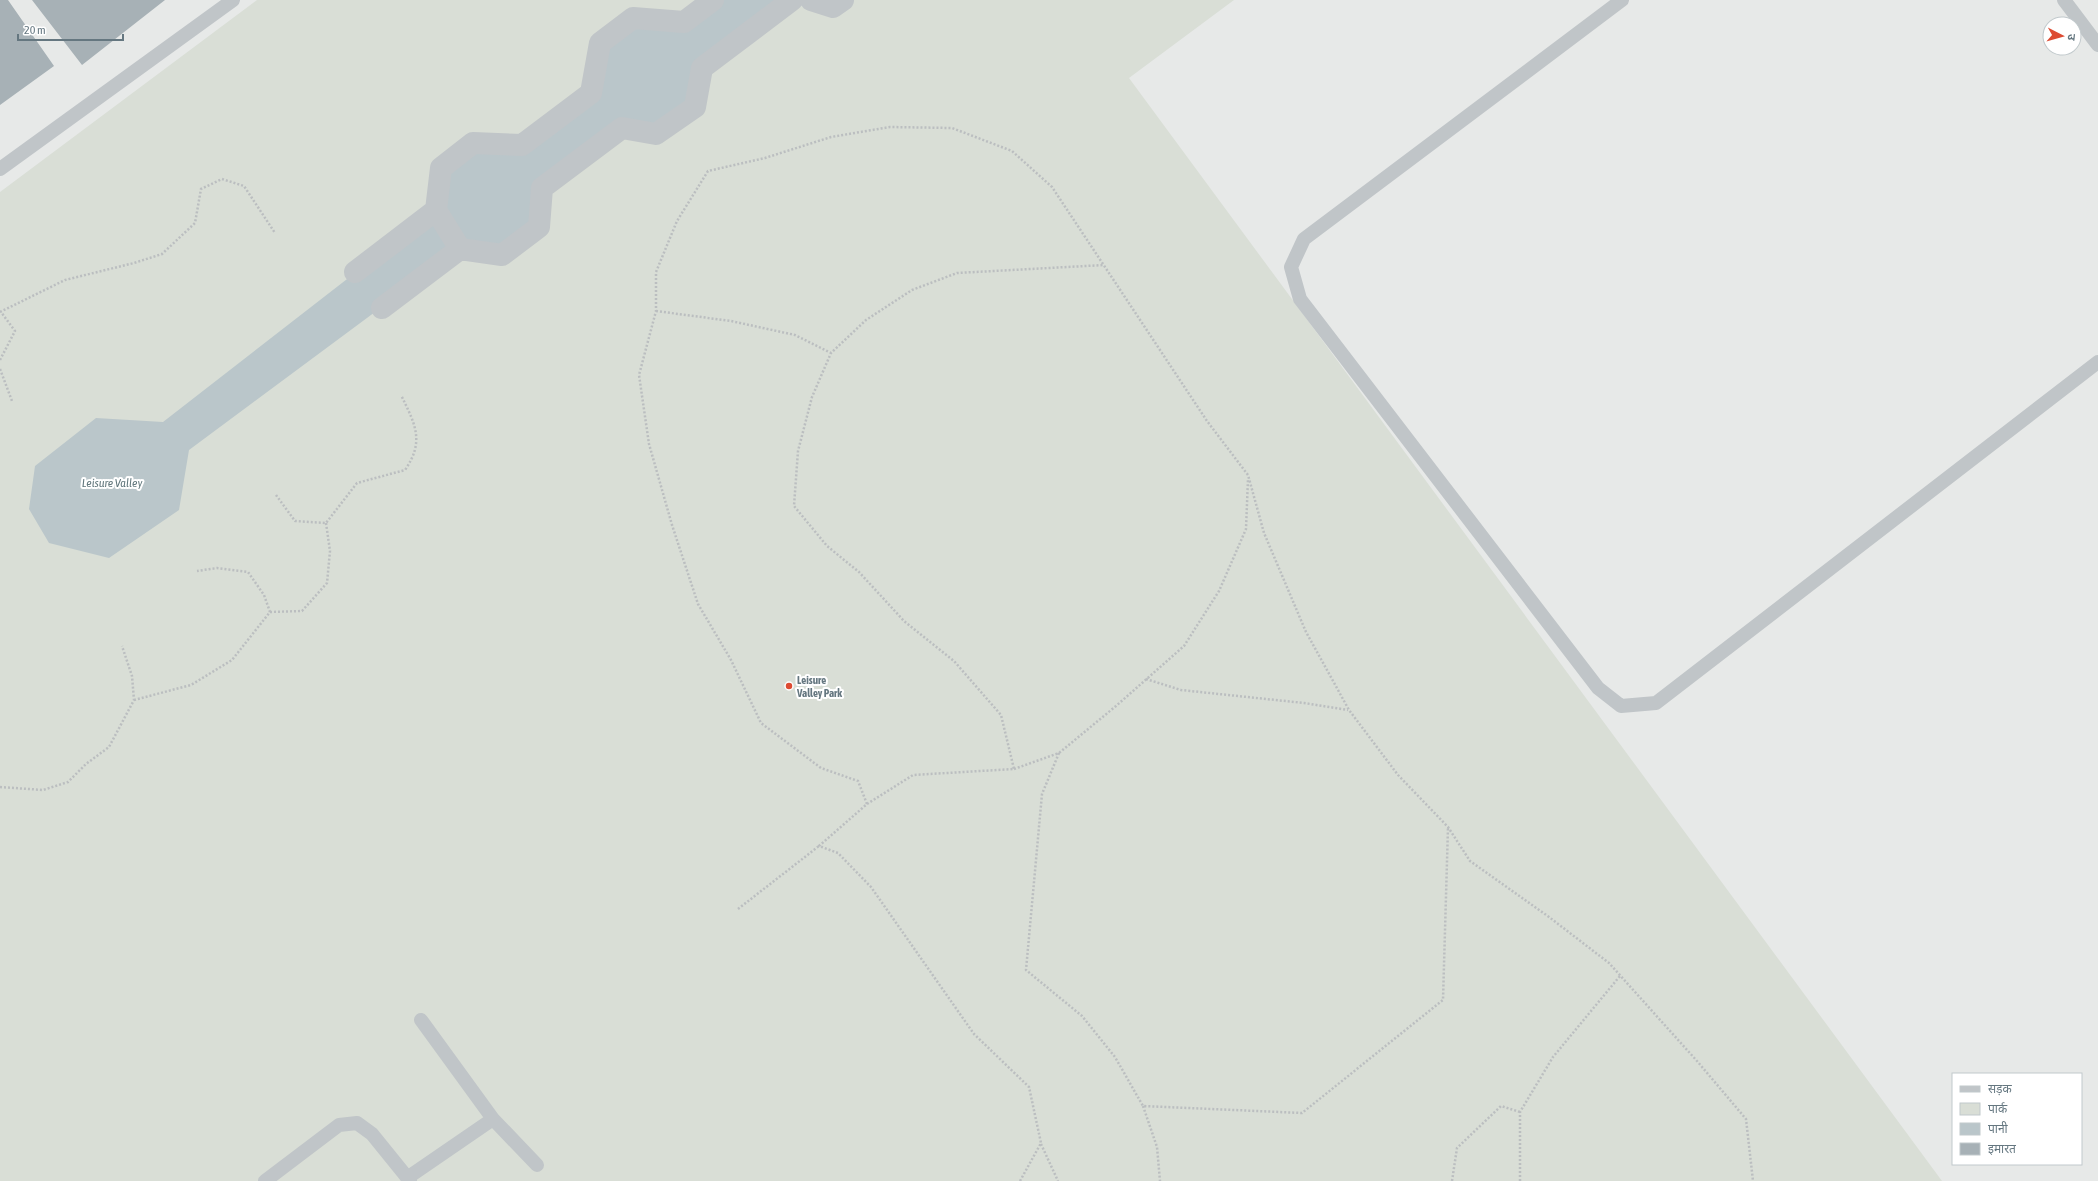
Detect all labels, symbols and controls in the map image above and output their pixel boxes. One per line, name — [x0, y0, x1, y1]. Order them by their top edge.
scale bar — [18, 16, 123, 42]
north arrow — [2042, 16, 2082, 56]
text: 20 m — [24, 23, 46, 37]
text: उ — [2066, 33, 2078, 41]
water label: Leisure Valley — [82, 476, 142, 490]
place label: Leisure Valley Park — [796, 674, 842, 699]
marker: Leisure Valley Park — [784, 681, 794, 691]
legend — [1952, 1073, 2082, 1165]
text: सड़क — [1988, 1082, 2013, 1096]
text: पार्क — [1988, 1102, 2008, 1116]
text: पानी — [1988, 1121, 2009, 1136]
text: इमारत — [1988, 1142, 2017, 1156]

